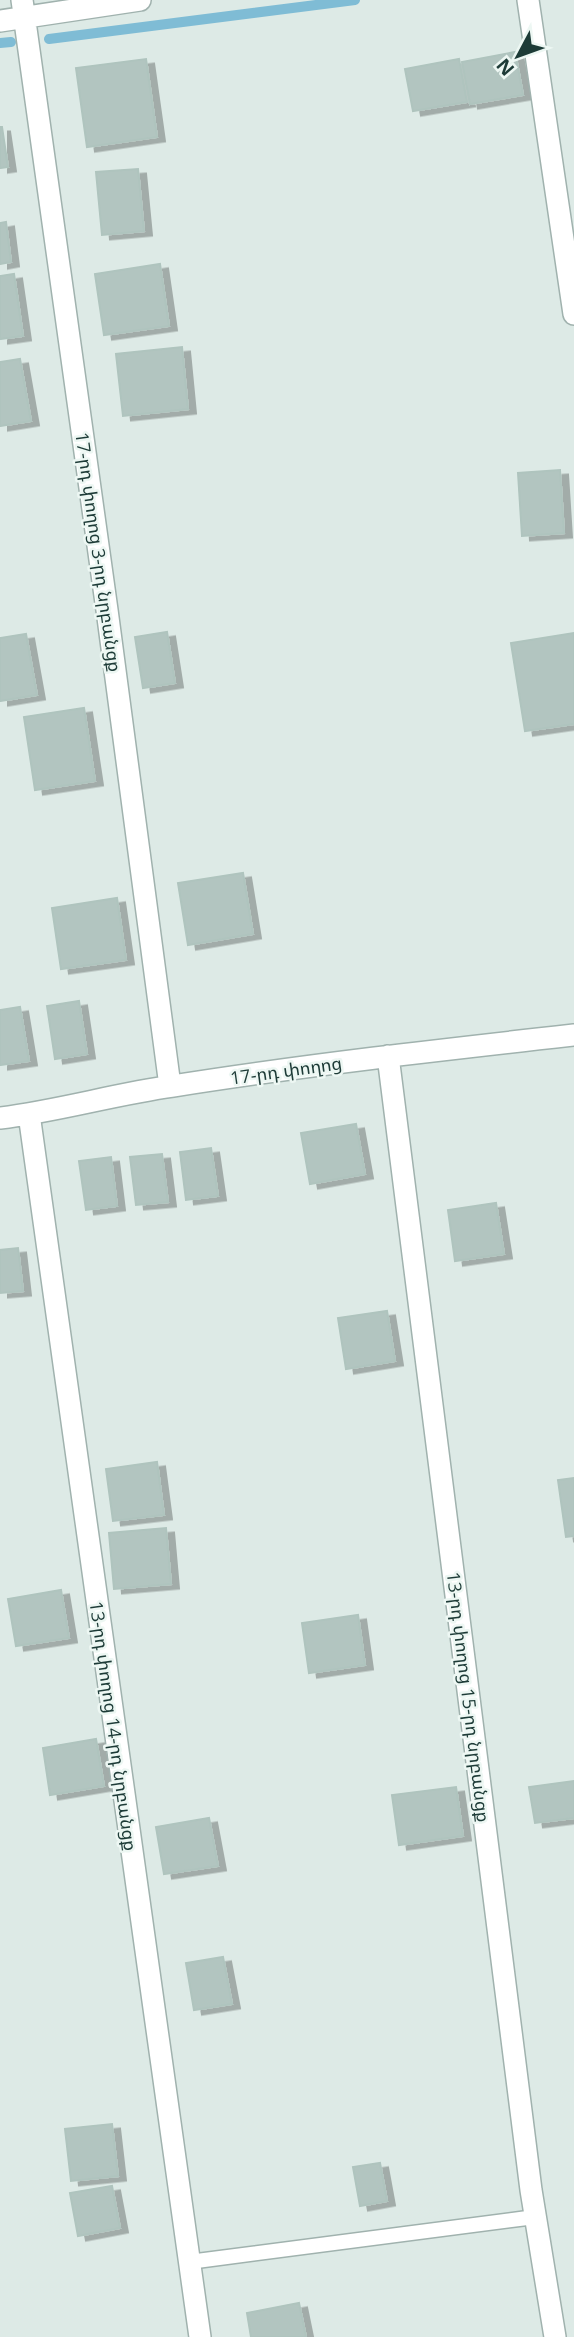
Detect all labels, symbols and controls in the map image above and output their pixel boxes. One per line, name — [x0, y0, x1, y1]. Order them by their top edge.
north arrow — [483, 21, 553, 91]
text: N — [490, 53, 520, 82]
street label: 17-րդ փողոց 3-րդ նրբանցք — [70, 431, 128, 673]
street label: 17-րդ փողոց — [229, 1050, 343, 1090]
street label: 13-րդ փողոց 15-րդ նրբանցք — [442, 1571, 496, 1823]
street label: 13-րդ փողոց 14-րդ նրբանցք — [85, 1600, 143, 1852]

